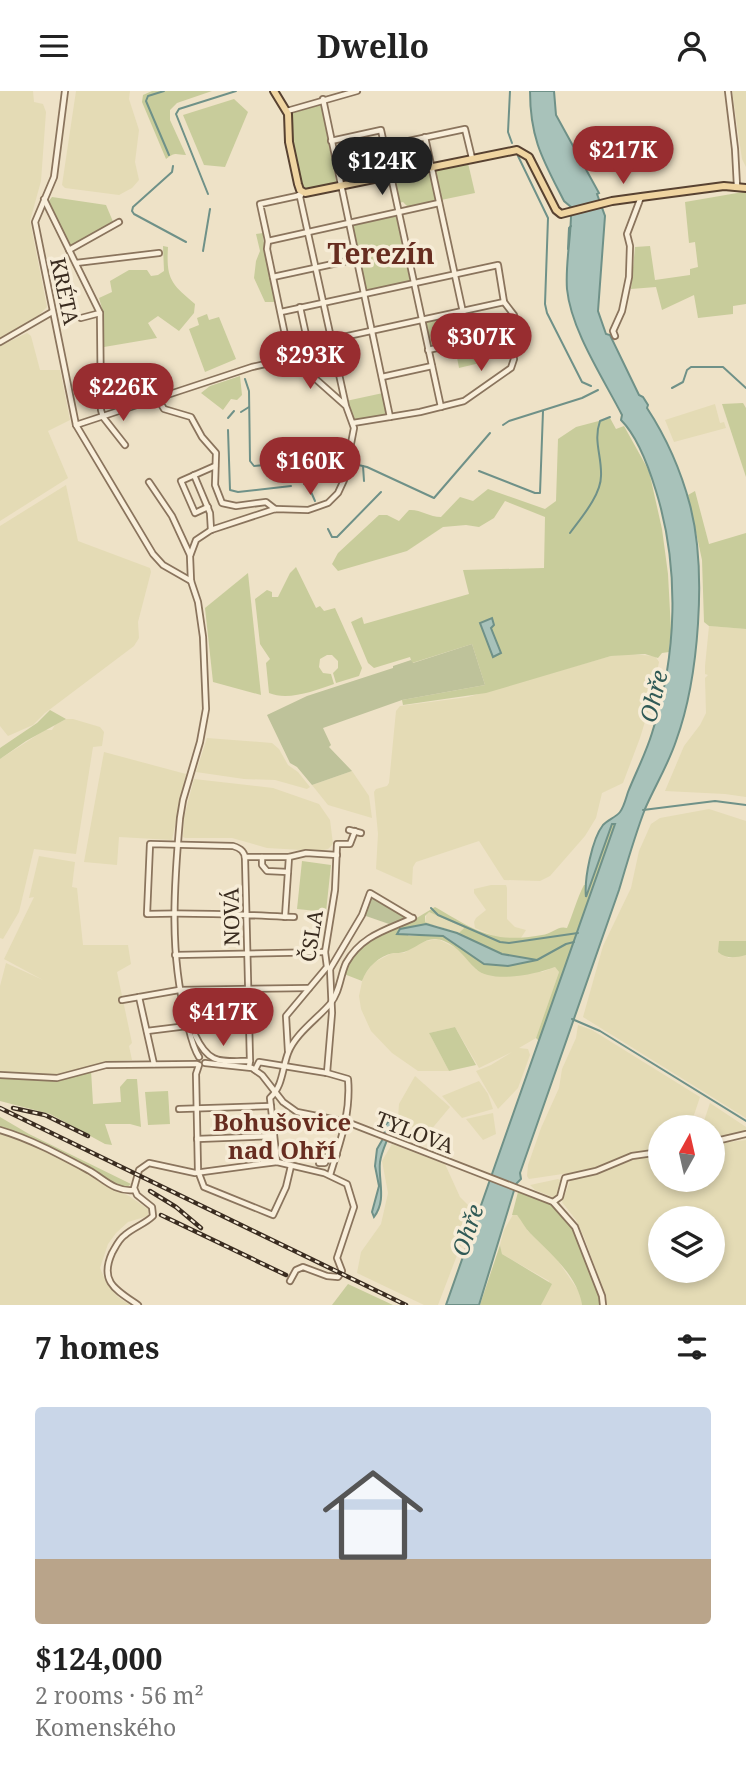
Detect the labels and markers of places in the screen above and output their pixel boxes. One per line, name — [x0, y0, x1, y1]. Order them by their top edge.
pin: $217K — [574, 127, 672, 186]
pin: $124K — [333, 137, 431, 197]
pin: $307K — [432, 313, 530, 373]
pin: $293K — [261, 331, 359, 391]
pin: $226K — [74, 363, 172, 423]
pin: $160K — [261, 437, 359, 497]
pin: $417K — [174, 989, 272, 1048]

